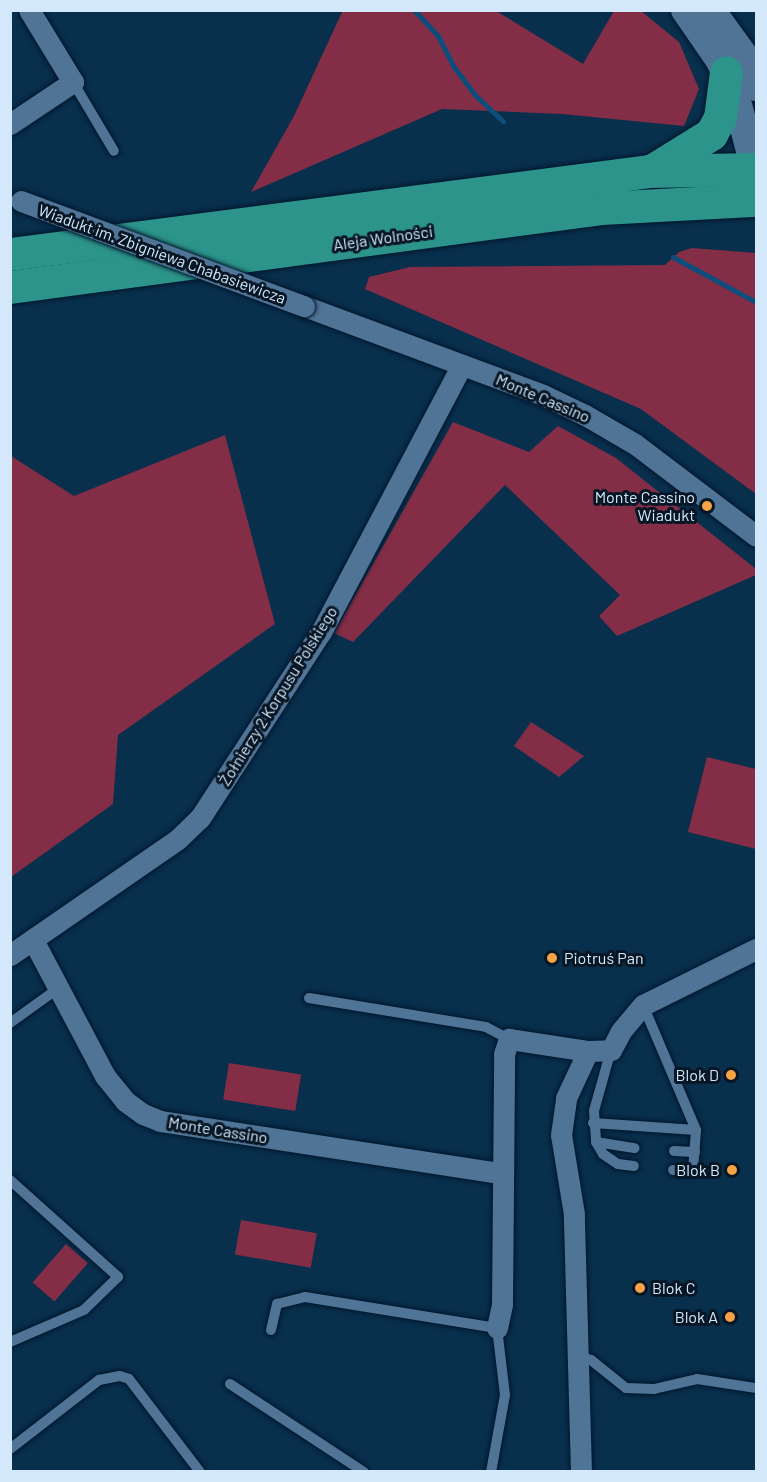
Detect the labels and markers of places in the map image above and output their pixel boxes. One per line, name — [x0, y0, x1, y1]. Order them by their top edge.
place label: Monte Cassino Wiadukt — [595, 487, 695, 525]
marker: Monte Cassino Wiadukt — [700, 499, 714, 513]
place label: Piotruś Pan — [564, 948, 644, 968]
marker: Piotruś Pan — [545, 951, 559, 965]
place label: Blok D — [675, 1065, 719, 1085]
marker: Blok D — [724, 1068, 738, 1082]
place label: Blok B — [676, 1160, 720, 1180]
marker: Blok B — [725, 1163, 739, 1177]
place label: Blok C — [652, 1278, 695, 1298]
marker: Blok C — [633, 1281, 647, 1295]
place label: Blok A — [675, 1307, 718, 1327]
marker: Blok A — [723, 1310, 737, 1324]

